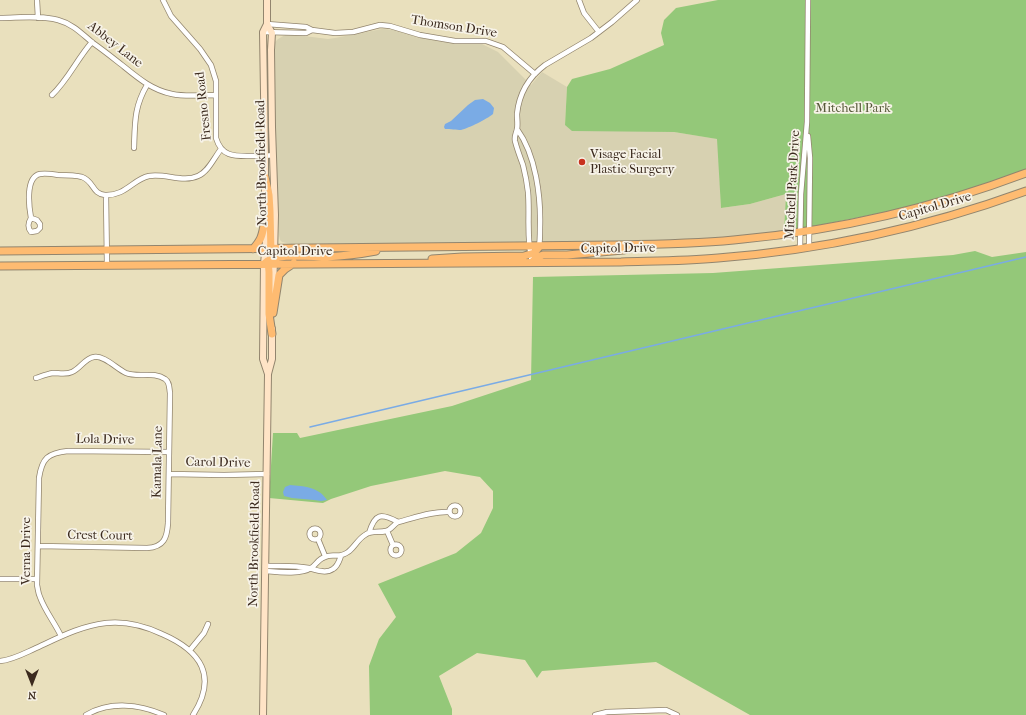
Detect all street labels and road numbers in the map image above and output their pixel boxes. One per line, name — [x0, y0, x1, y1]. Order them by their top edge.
street label: Thomson Drive — [410, 12, 498, 42]
street label: Abbey Lane — [84, 19, 146, 71]
street label: Fresno Road — [193, 71, 215, 141]
street label: North Brookfield Road — [253, 100, 271, 226]
street label: Mitchell Park Drive — [782, 130, 804, 240]
street label: Capitol Drive — [897, 189, 973, 225]
street label: Capitol Drive — [580, 241, 656, 257]
street label: Capitol Drive — [258, 244, 332, 260]
street label: Kamala Lane — [150, 426, 166, 498]
street label: Lola Drive — [76, 432, 134, 448]
street label: Carol Drive — [185, 455, 251, 471]
street label: North Brookfield Road — [246, 481, 264, 607]
street label: Verna Drive — [19, 517, 35, 585]
street label: Crest Court — [67, 528, 133, 544]

